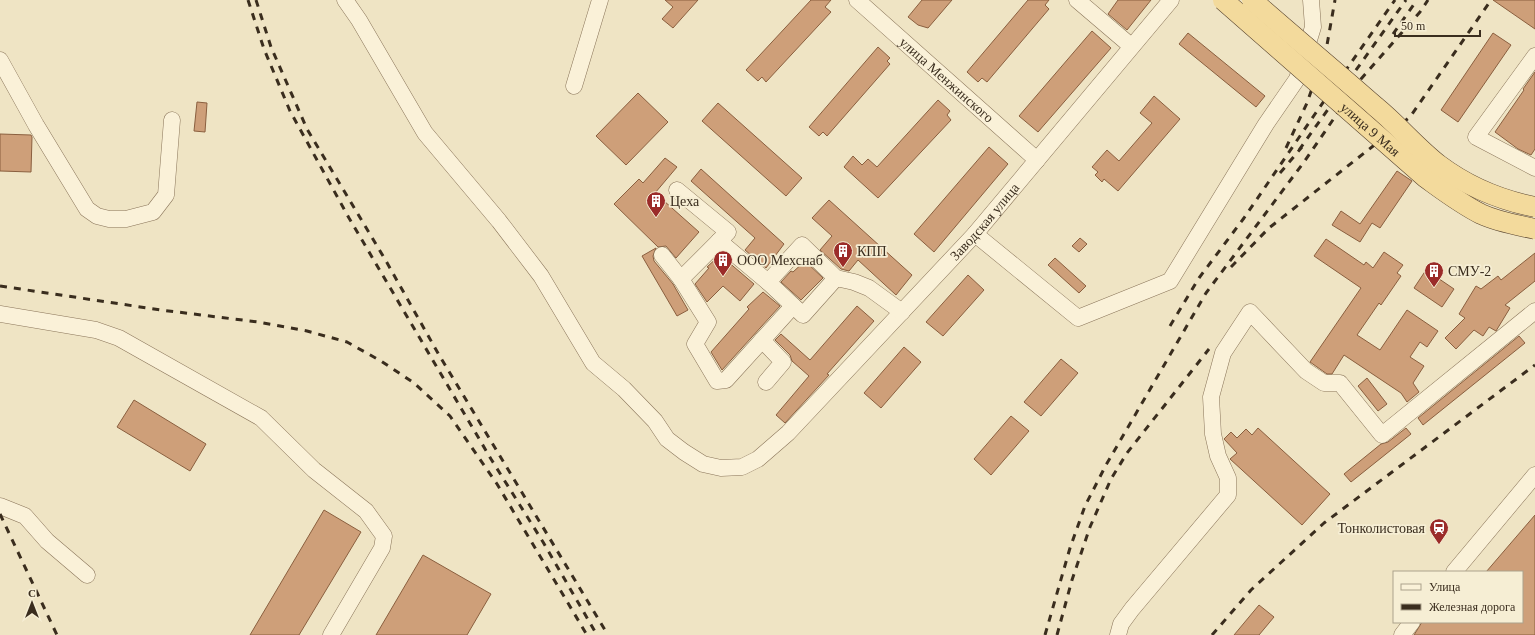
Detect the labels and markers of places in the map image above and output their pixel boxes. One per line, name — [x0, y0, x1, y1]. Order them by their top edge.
building icon: Цеха — [645, 190, 667, 218]
place label: Цеха — [670, 194, 700, 209]
building icon: КПП — [832, 240, 854, 268]
place label: КПП — [857, 244, 887, 259]
building icon: ООО Мехснаб — [712, 249, 734, 277]
place label: ООО Мехснаб — [737, 253, 823, 268]
building icon: СМУ-2 — [1423, 260, 1445, 288]
place label: СМУ-2 — [1448, 264, 1491, 279]
station icon: Тонколистовая — [1428, 517, 1450, 545]
place label: Тонколистовая — [1337, 521, 1426, 536]

